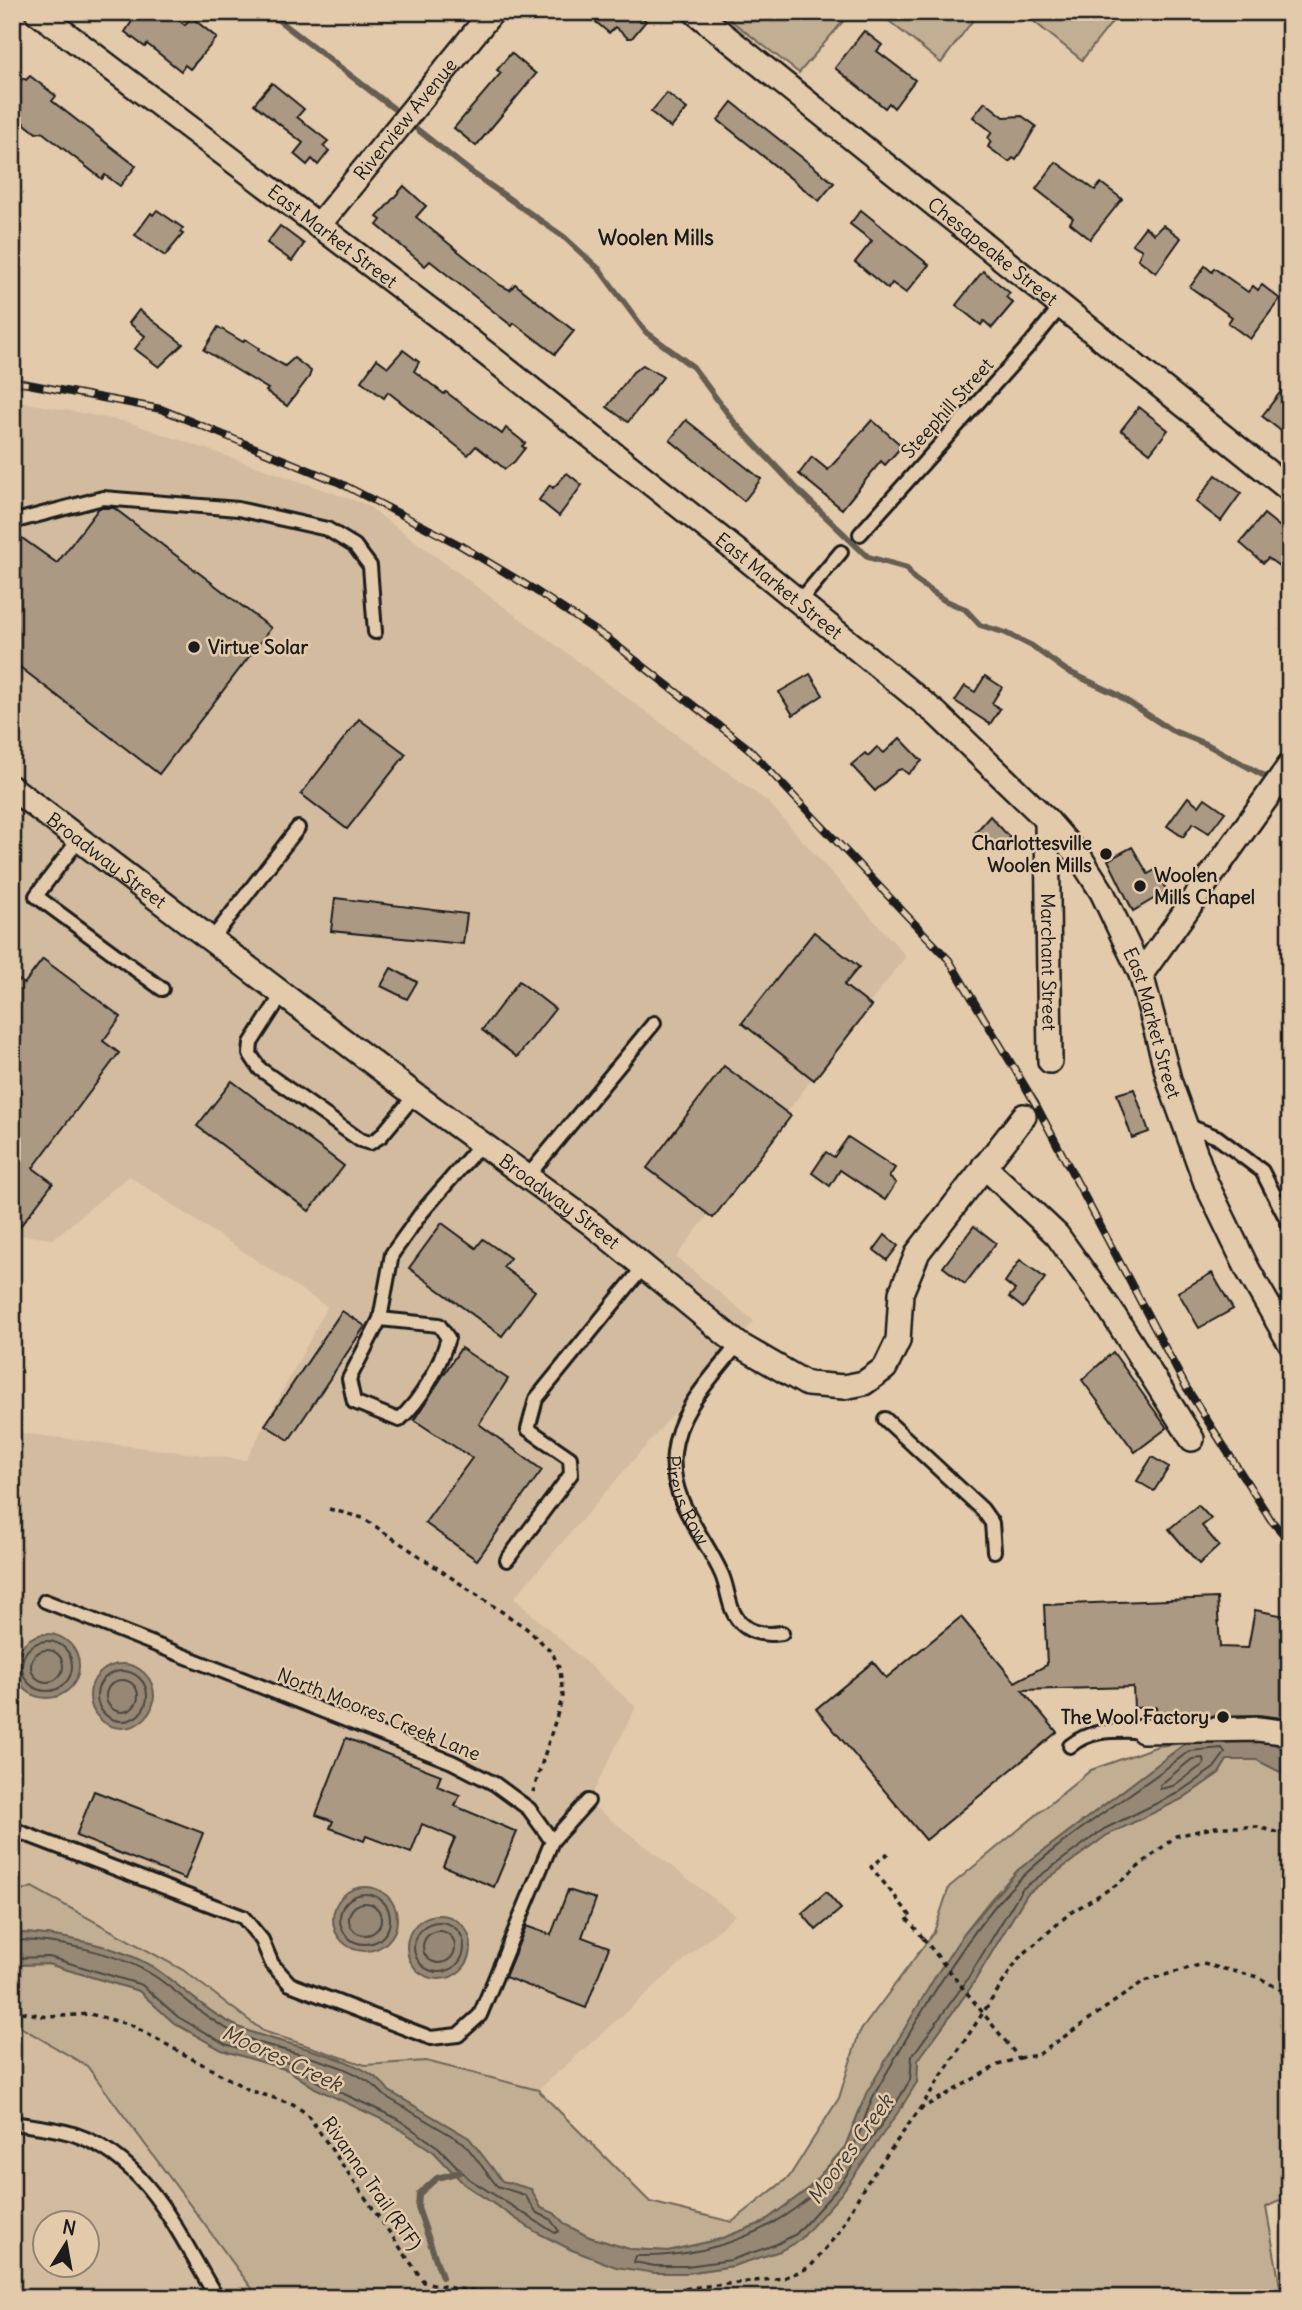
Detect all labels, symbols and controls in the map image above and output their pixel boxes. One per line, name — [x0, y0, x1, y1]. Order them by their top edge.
street label: Riverview Avenue — [348, 53, 462, 185]
street label: East Market Street — [263, 179, 402, 293]
street label: Chesapeake Street — [923, 192, 1063, 311]
district label: Woolen Mills — [598, 224, 714, 251]
street label: Steephill Street — [896, 353, 998, 463]
street label: East Market Street — [711, 527, 848, 644]
place label: Virtue Solar — [208, 635, 308, 659]
marker: Virtue Solar — [186, 639, 202, 655]
street label: Broadway Street — [42, 807, 171, 913]
place label: Charlottesville Woolen Mills — [971, 831, 1092, 877]
marker: Charlottesville Woolen Mills — [1098, 846, 1114, 862]
place label: Woolen Mills Chapel — [1154, 863, 1255, 909]
marker: Woolen Mills Chapel — [1132, 878, 1148, 894]
street label: Marchant Street — [1036, 893, 1062, 1031]
street label: East Market Street — [1118, 943, 1187, 1102]
street label: Broadway Street — [495, 1148, 625, 1254]
street label: Pireus Row — [661, 1455, 715, 1549]
street label: North Moores Creek Lane — [274, 1662, 484, 1766]
place label: The Wool Factory — [1061, 1705, 1209, 1729]
marker: The Wool Factory — [1215, 1709, 1231, 1725]
water label: Moores Creek — [218, 2018, 347, 2098]
water label: Moores Creek — [801, 2088, 900, 2209]
street label: Rivanna Trail (RTF) — [317, 2112, 427, 2254]
north arrow — [32, 2208, 102, 2278]
text: N — [61, 2214, 78, 2240]

